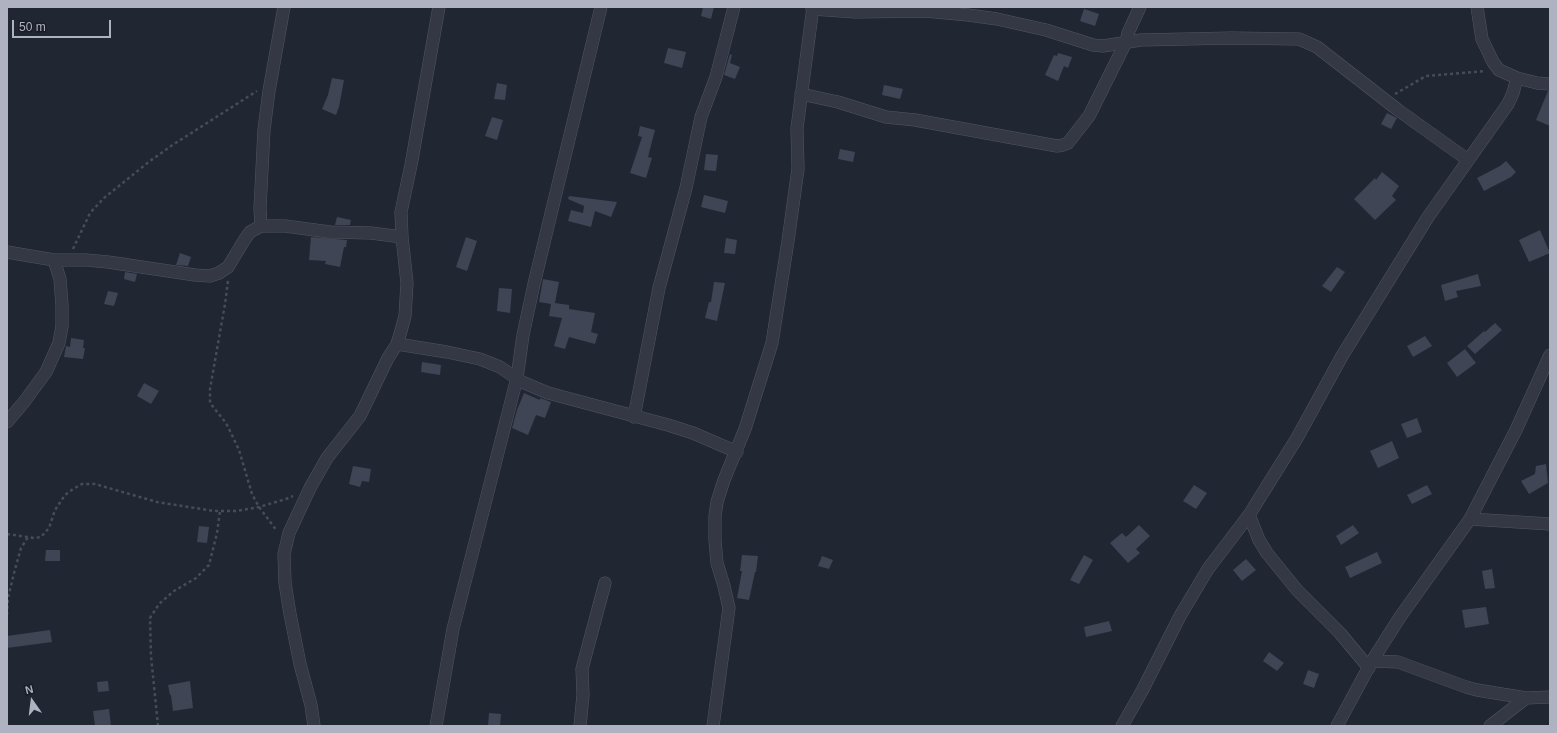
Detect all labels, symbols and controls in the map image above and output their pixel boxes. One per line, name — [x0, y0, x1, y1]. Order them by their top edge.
scale bar — [14, 12, 113, 38]
text: 50 m — [19, 20, 46, 34]
north arrow — [12, 681, 52, 721]
text: N — [24, 683, 34, 696]

